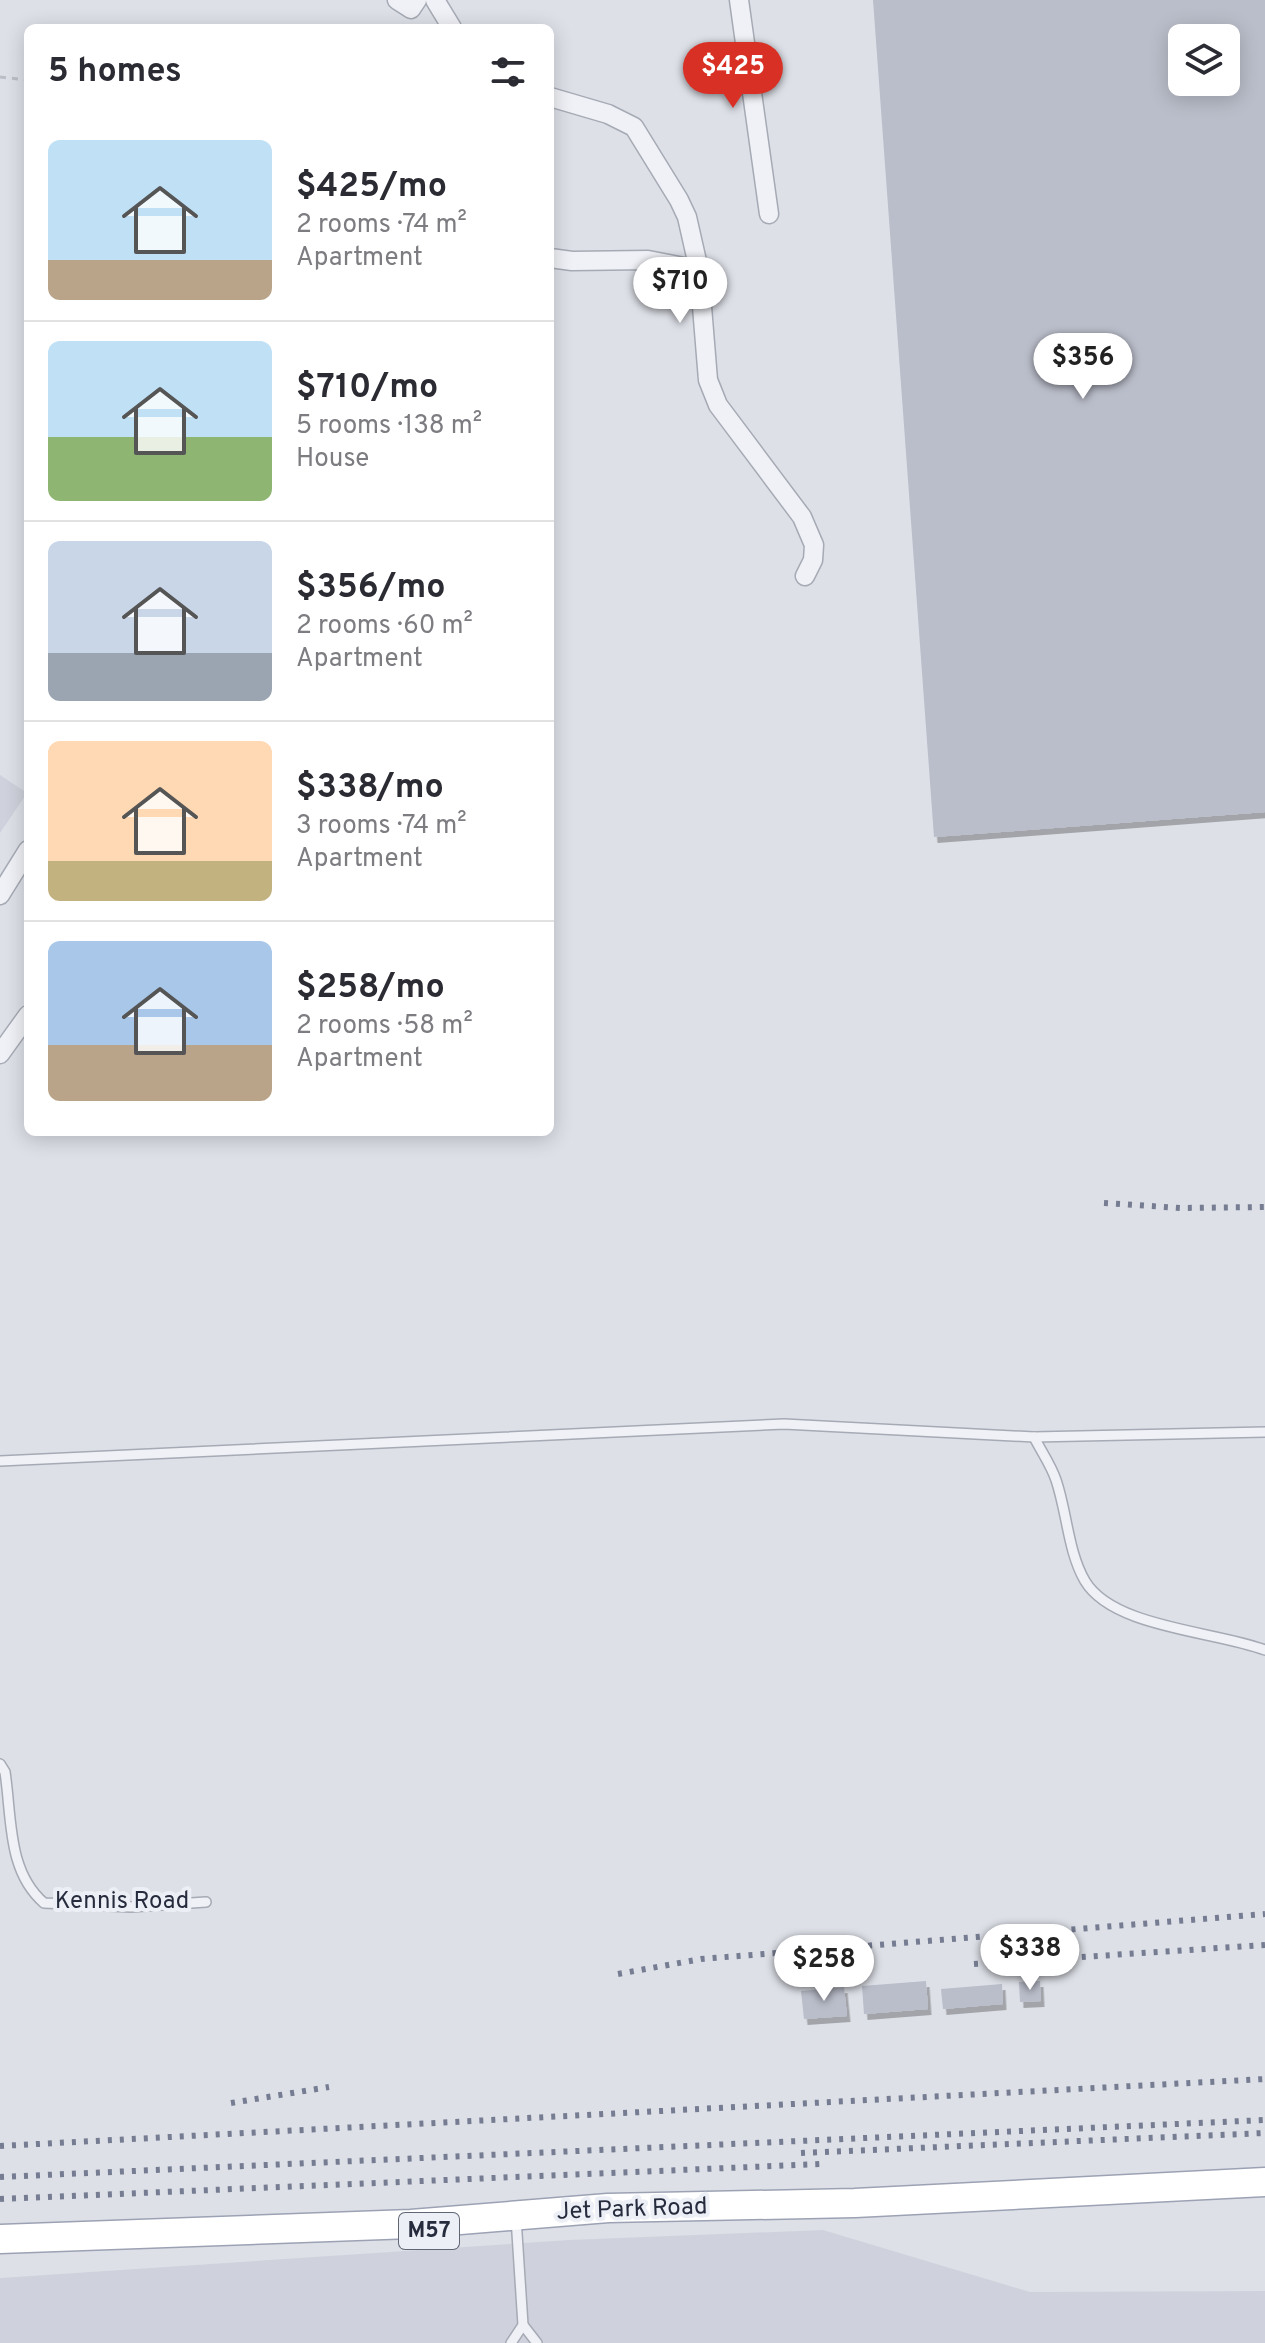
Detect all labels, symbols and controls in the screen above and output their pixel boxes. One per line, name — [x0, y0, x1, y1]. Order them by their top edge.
map controls — [1168, 24, 1240, 96]
button: layers — [1168, 24, 1240, 96]
pin: $425 — [686, 42, 780, 110]
icon: filters — [486, 50, 530, 94]
text: 5 homes — [48, 51, 182, 94]
text: $425 — [701, 51, 765, 84]
text: $425/mo — [296, 166, 447, 209]
icon: home — [112, 172, 208, 268]
text: 2 rooms · 74 m² — [296, 209, 467, 242]
text: Apartment — [296, 242, 423, 275]
pin: $710 — [633, 257, 727, 325]
text: $710 — [651, 266, 709, 299]
pin: $356 — [1036, 333, 1130, 401]
text: $356 — [1051, 342, 1115, 375]
text: $710/mo — [296, 367, 438, 410]
icon: home — [112, 373, 208, 469]
text: 5 rooms · 138 m² — [296, 410, 482, 443]
text: House — [296, 443, 369, 476]
text: $356/mo — [296, 567, 446, 610]
icon: home — [112, 573, 208, 669]
text: 2 rooms · 60 m² — [296, 610, 473, 643]
text: Apartment — [296, 643, 423, 676]
text: $338/mo — [296, 767, 444, 810]
icon: home — [112, 773, 208, 869]
text: 3 rooms · 74 m² — [296, 810, 467, 843]
text: Apartment — [296, 843, 423, 876]
text: $258/mo — [296, 967, 445, 1010]
icon: home — [112, 973, 208, 1069]
text: 2 rooms · 58 m² — [296, 1010, 473, 1043]
text: Apartment — [296, 1043, 423, 1076]
street label: Kennis Road — [55, 1887, 189, 1917]
pin: $338 — [983, 1924, 1077, 1992]
text: $338 — [998, 1933, 1062, 1966]
pin: $258 — [777, 1935, 871, 2003]
text: $258 — [792, 1944, 856, 1977]
street label: Jet Park Road — [556, 2192, 708, 2228]
road number: M57 — [399, 2213, 459, 2249]

